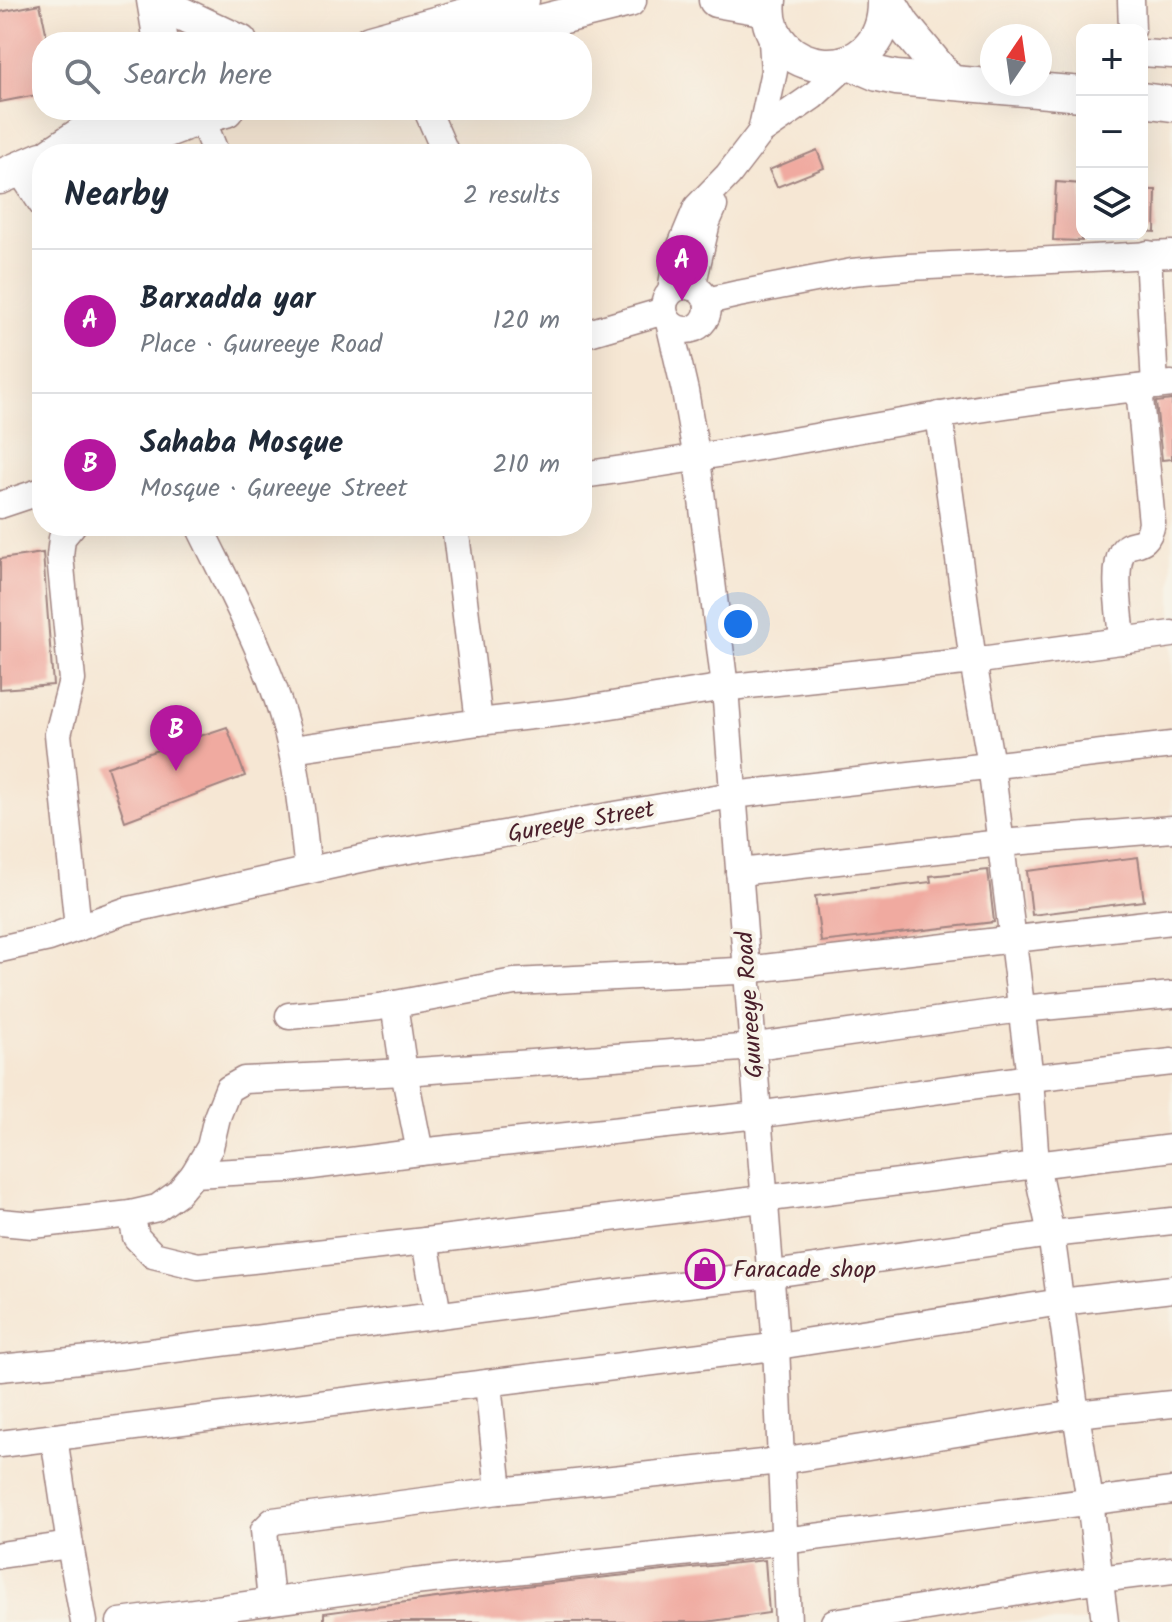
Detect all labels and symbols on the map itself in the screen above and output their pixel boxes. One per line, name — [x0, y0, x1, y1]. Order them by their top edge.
north arrow — [980, 24, 1052, 96]
pin: A — [656, 235, 708, 301]
your location — [718, 604, 758, 644]
pin: B — [150, 705, 202, 771]
street label: Gureeye Street — [505, 790, 658, 855]
street label: Guureeye Road — [726, 929, 775, 1080]
shop icon: Faracade shop — [684, 1248, 726, 1290]
place label: Faracade shop — [733, 1251, 876, 1290]

